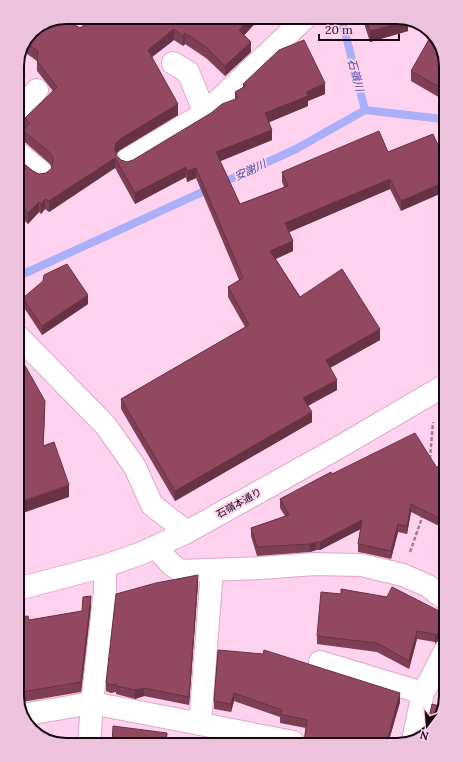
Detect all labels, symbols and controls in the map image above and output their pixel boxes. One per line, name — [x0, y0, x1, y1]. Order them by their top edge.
scale bar — [319, 16, 399, 42]
text: 20 m — [325, 22, 353, 37]
water label: 石嶺川 — [345, 57, 367, 94]
water label: 安謝川 — [232, 156, 269, 183]
street label: 石嶺本通り — [214, 485, 264, 521]
north arrow — [407, 706, 447, 746]
text: N — [418, 728, 430, 744]

